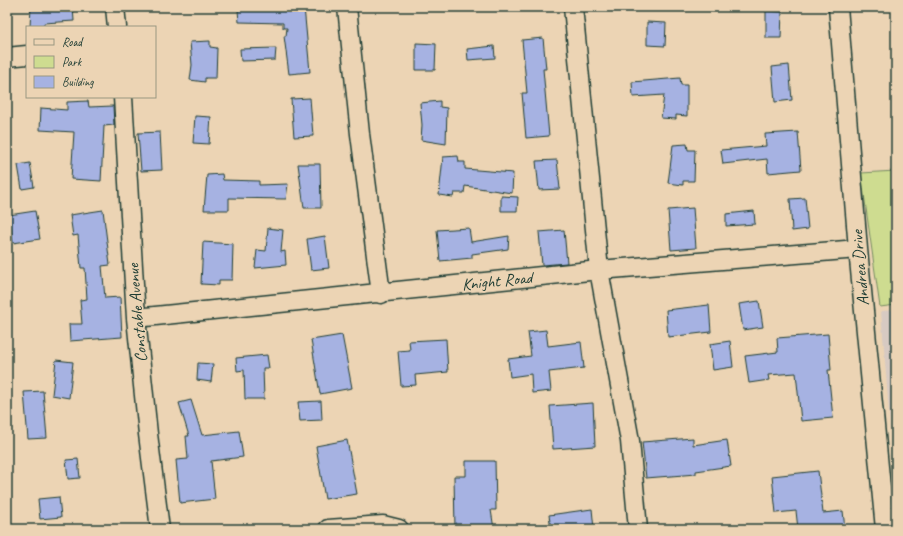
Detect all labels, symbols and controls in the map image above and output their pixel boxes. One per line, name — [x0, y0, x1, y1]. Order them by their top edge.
legend — [26, 26, 156, 98]
text: Road — [62, 34, 84, 50]
text: Park — [62, 54, 83, 70]
text: Building — [62, 74, 94, 90]
street label: Andrea Drive — [846, 228, 874, 307]
street label: Constable Avenue — [122, 261, 152, 363]
street label: Knight Road — [461, 267, 537, 295]

